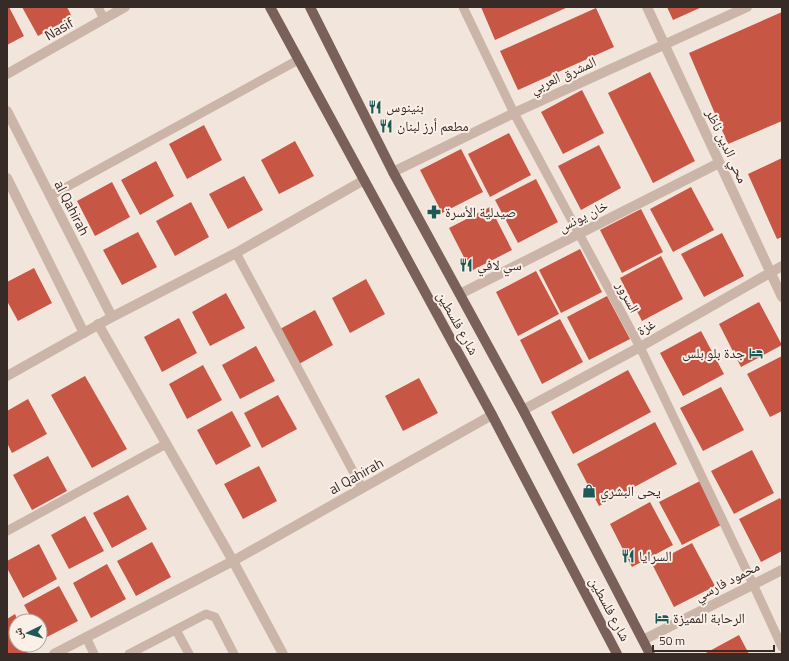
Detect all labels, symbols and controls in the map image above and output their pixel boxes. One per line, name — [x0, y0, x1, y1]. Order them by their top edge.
street label: Nasif — [40, 12, 78, 45]
street label: المشرق العربي — [526, 51, 600, 100]
place label: بنينوس — [386, 96, 424, 117]
restaurant icon: بنينوس — [367, 99, 383, 115]
street label: محي الدين ناظر — [699, 104, 754, 187]
place label: مطعم أرز لبنان — [397, 115, 469, 136]
restaurant icon: مطعم أرز لبنان — [378, 118, 394, 134]
street label: al Qahirah — [50, 176, 95, 239]
street label: خان يونس — [554, 194, 611, 237]
place label: صيدلية الأسرة — [445, 201, 516, 222]
pharmacy icon: صيدلية الأسرة — [426, 204, 442, 220]
place label: سي لافي — [477, 254, 522, 277]
restaurant icon: سي لافي — [458, 257, 474, 273]
street label: السرور — [611, 276, 646, 316]
street label: شارع فلسطين — [432, 287, 485, 359]
street label: غزة — [633, 313, 659, 340]
place label: جدة بلو بلس — [682, 342, 745, 363]
hotel icon: جدة بلو بلس — [748, 345, 764, 361]
street label: al Qahirah — [325, 452, 387, 499]
place label: يحى البشري — [600, 480, 661, 503]
shop icon: يحى البشري — [581, 483, 597, 499]
place label: السرايا — [639, 545, 672, 566]
restaurant icon: السرايا — [620, 548, 636, 564]
street label: محمود فارسي — [691, 555, 764, 607]
street label: شارع فلسطين — [585, 573, 636, 645]
place label: الرحابة المميزة — [673, 607, 745, 628]
hotel icon: الرحابة المميزة — [654, 610, 670, 626]
north arrow — [8, 613, 48, 653]
text: ش — [10, 627, 27, 640]
scale bar — [653, 627, 774, 653]
text: 50 m — [659, 631, 685, 650]

